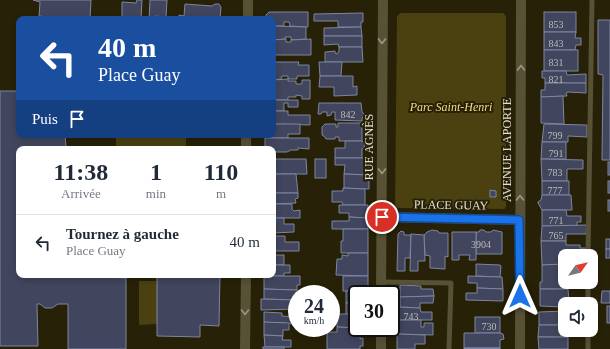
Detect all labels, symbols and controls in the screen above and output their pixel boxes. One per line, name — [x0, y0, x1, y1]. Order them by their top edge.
house number: 853 — [549, 19, 564, 30]
icon: left — [32, 32, 84, 84]
text: 40 m — [98, 32, 156, 63]
one-way arrow — [378, 38, 386, 44]
house number: 843 — [549, 38, 564, 49]
house number: 831 — [549, 57, 564, 68]
text: Place Guay — [98, 65, 180, 85]
one-way arrow — [517, 65, 525, 71]
house number: 821 — [549, 74, 564, 85]
street label: AVENUE LAPORTE — [500, 98, 514, 202]
park label: Parc Saint-Henri — [409, 100, 492, 114]
icon: arrive — [66, 108, 88, 130]
house number: 842 — [341, 109, 356, 120]
text: Puis — [32, 111, 58, 127]
street label: RUE AGNÈS — [362, 114, 376, 180]
house number: 799 — [548, 130, 563, 141]
house number: 791 — [549, 148, 564, 159]
text: 11:38 — [54, 159, 108, 185]
text: 1 — [150, 159, 162, 185]
text: 110 — [204, 159, 238, 185]
house number: 783 — [548, 167, 563, 178]
one-way arrow — [378, 168, 386, 174]
house number: 777 — [548, 185, 563, 196]
text: Arrivée — [61, 186, 101, 201]
text: min — [146, 186, 166, 201]
text: m — [216, 186, 226, 201]
one-way arrow — [516, 195, 524, 201]
street label: PLACE GUAY — [414, 197, 489, 213]
pin — [365, 200, 399, 234]
icon: arrive — [371, 206, 393, 228]
house number: 771 — [549, 215, 564, 226]
text: Tournez à gauche — [66, 226, 179, 242]
house number: 765 — [549, 230, 564, 241]
icon: left — [32, 232, 54, 254]
text: 40 m — [230, 234, 260, 250]
house number: 3904 — [471, 239, 491, 250]
text: Place Guay — [66, 243, 126, 258]
north arrow — [558, 249, 598, 289]
map controls — [558, 249, 598, 337]
position arrow — [499, 275, 541, 317]
speed limit sign: 30 — [348, 285, 400, 337]
text: 24 — [304, 295, 324, 317]
button: sound — [558, 297, 598, 337]
one-way arrow — [241, 309, 249, 315]
house number: 743 — [404, 311, 419, 322]
text: km/h — [304, 315, 324, 326]
house number: 730 — [482, 321, 497, 332]

